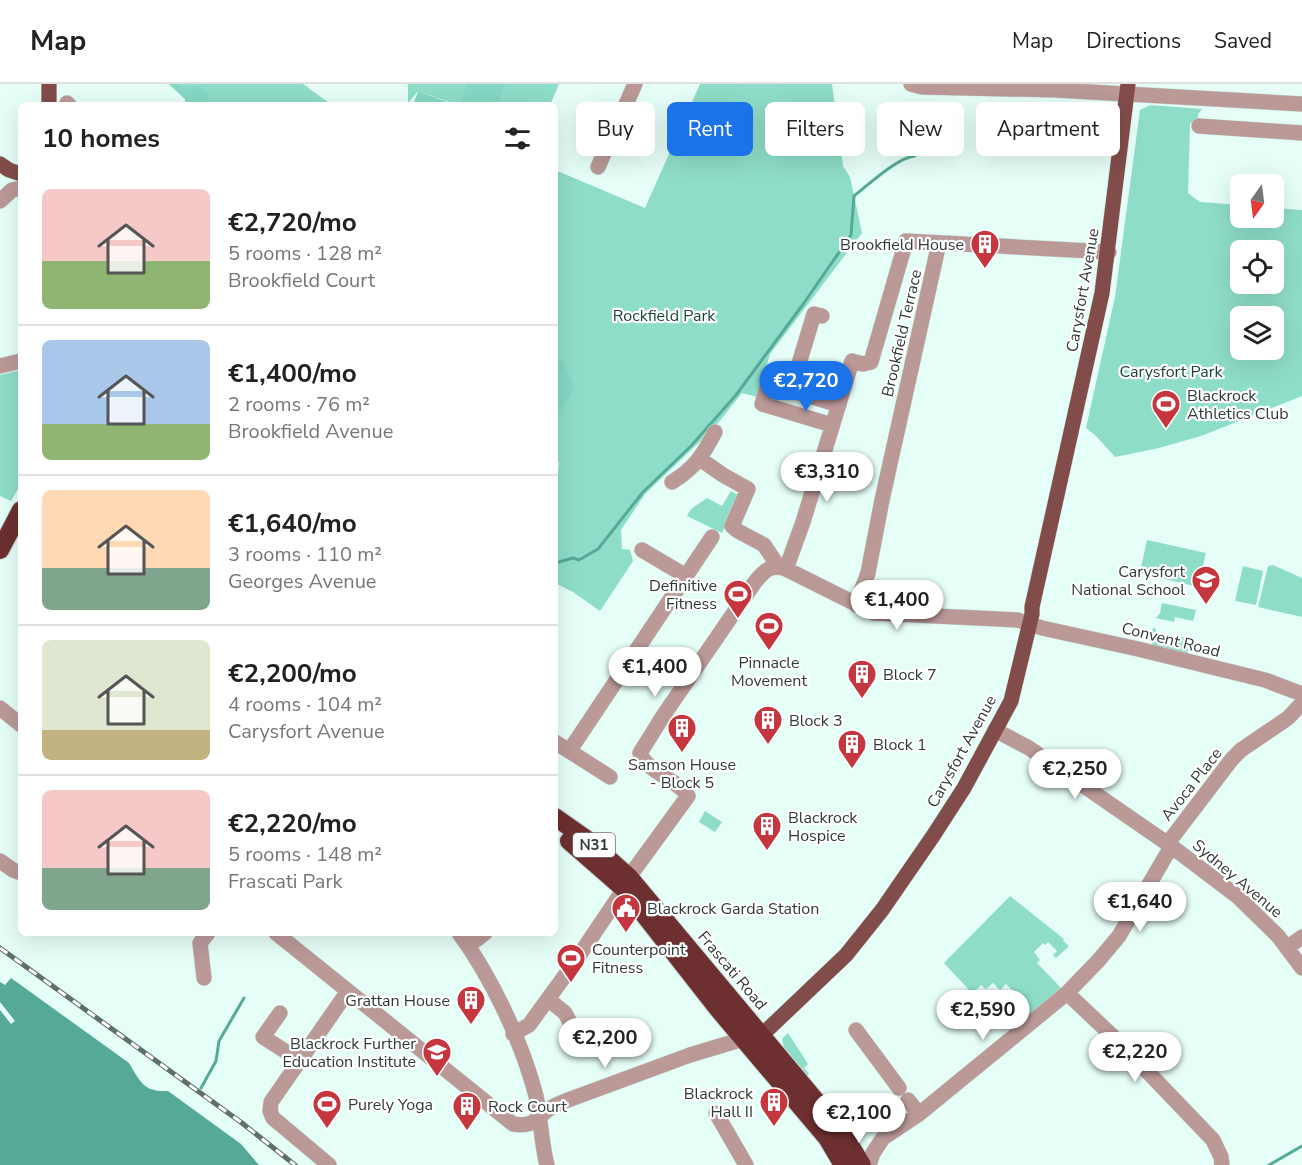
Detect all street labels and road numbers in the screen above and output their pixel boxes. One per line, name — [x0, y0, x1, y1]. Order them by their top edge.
street label: Carysfort Avenue — [1061, 227, 1105, 354]
street label: Brookfield Terrace — [877, 267, 927, 399]
street label: Convent Road — [1119, 617, 1222, 663]
street label: Carysfort Avenue — [922, 691, 1002, 812]
street label: Avoca Place — [1156, 743, 1227, 826]
road number: N31 — [573, 833, 615, 857]
street label: Sydney Avenue — [1188, 835, 1287, 923]
street label: Frascati Road — [693, 926, 772, 1015]

